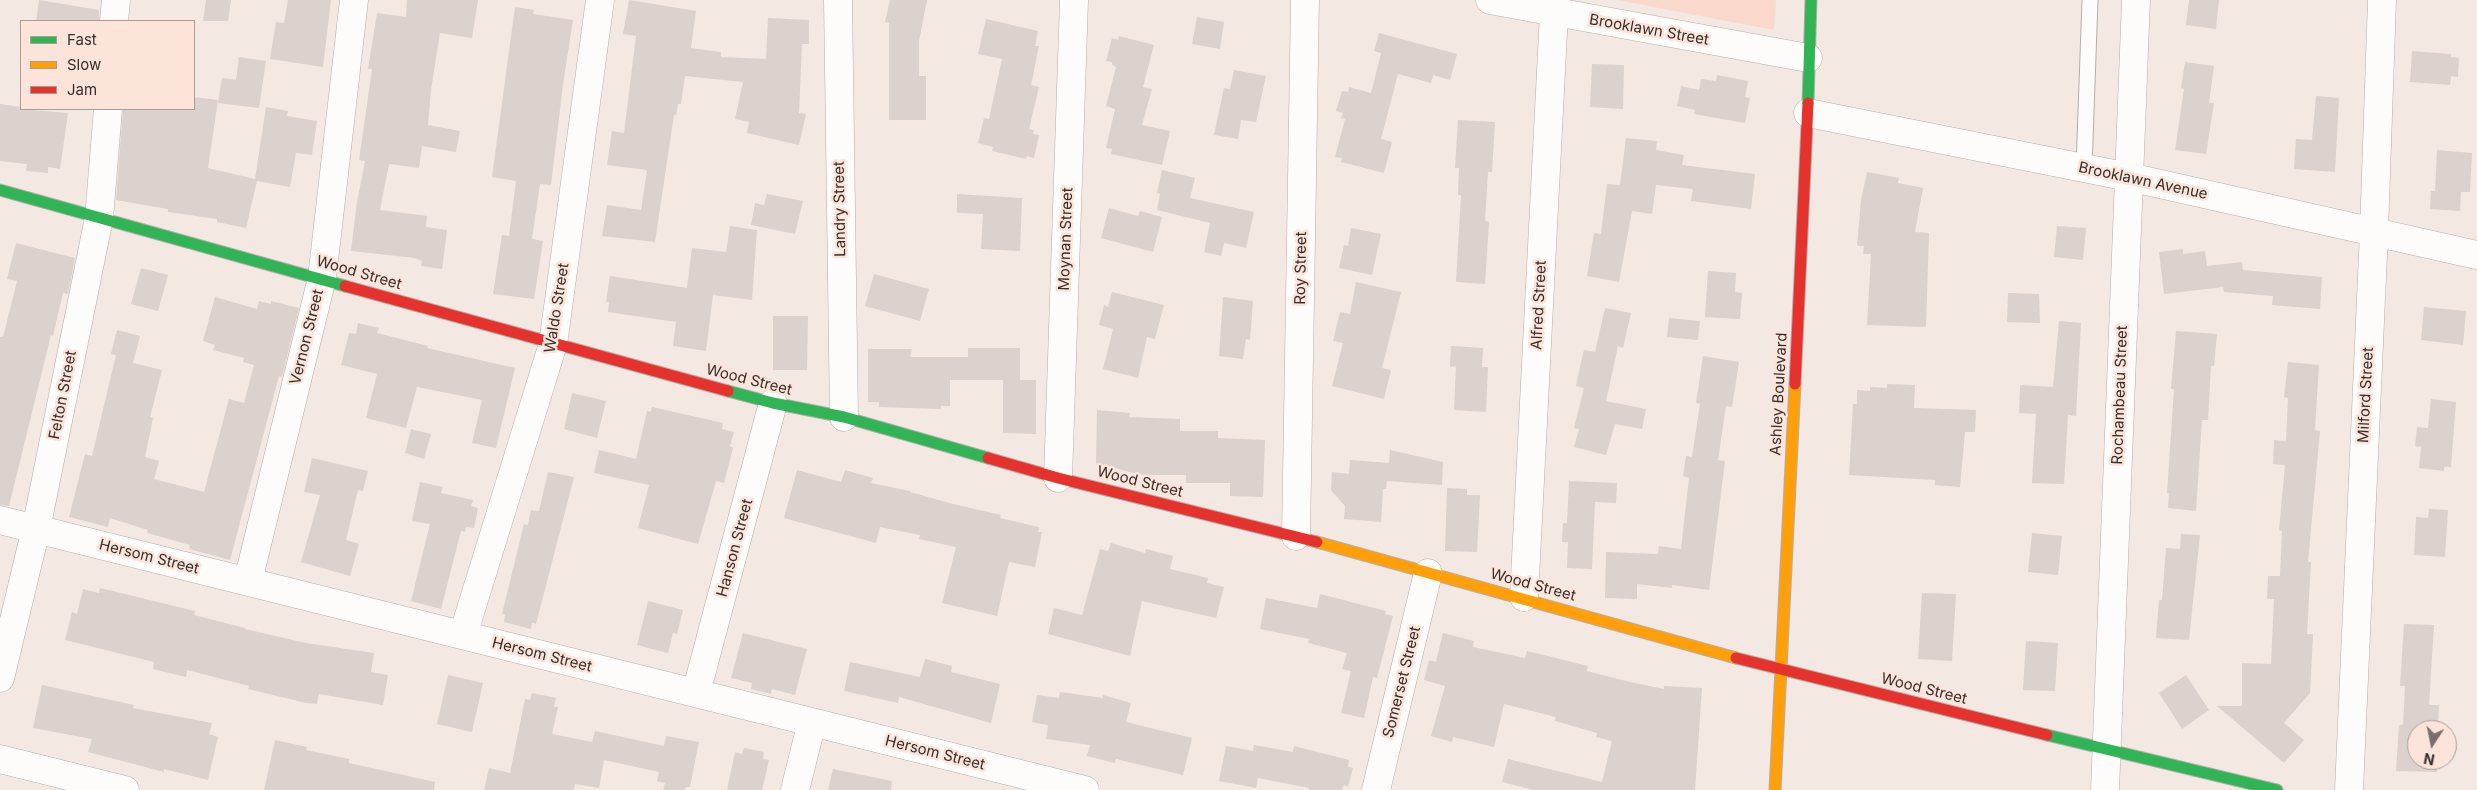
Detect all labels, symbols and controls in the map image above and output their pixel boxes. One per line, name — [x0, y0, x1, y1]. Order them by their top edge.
street label: Brooklawn Street — [1588, 11, 1710, 49]
legend — [20, 20, 195, 110]
text: Fast — [67, 30, 97, 49]
text: Slow — [67, 55, 101, 74]
text: Jam — [67, 80, 97, 99]
street label: Brooklawn Avenue — [2077, 159, 2209, 203]
street label: Landry Street — [830, 161, 850, 257]
street label: Moynan Street — [1055, 187, 1077, 291]
street label: Roy Street — [1291, 231, 1311, 305]
street label: Wood Street — [314, 252, 404, 294]
street label: Alfred Street — [1528, 260, 1550, 350]
street label: Waldo Street — [541, 262, 573, 354]
street label: Vernon Street — [286, 288, 328, 386]
street label: Rochambeau Street — [2109, 325, 2131, 465]
street label: Ashley Boulevard — [1767, 332, 1791, 456]
street label: Milford Street — [2354, 347, 2378, 443]
street label: Felton Street — [46, 349, 80, 441]
street label: Wood Street — [704, 361, 794, 399]
street label: Wood Street — [1095, 463, 1185, 501]
street label: Hanson Street — [713, 497, 757, 599]
street label: Hersom Street — [97, 536, 201, 578]
street label: Wood Street — [1488, 565, 1578, 605]
street label: Somerset Street — [1379, 624, 1425, 740]
street label: Hersom Street — [490, 634, 594, 676]
street label: Wood Street — [1879, 670, 1969, 708]
north arrow — [2407, 720, 2457, 770]
street label: Hersom Street — [883, 732, 987, 774]
text: N — [2422, 750, 2436, 769]

